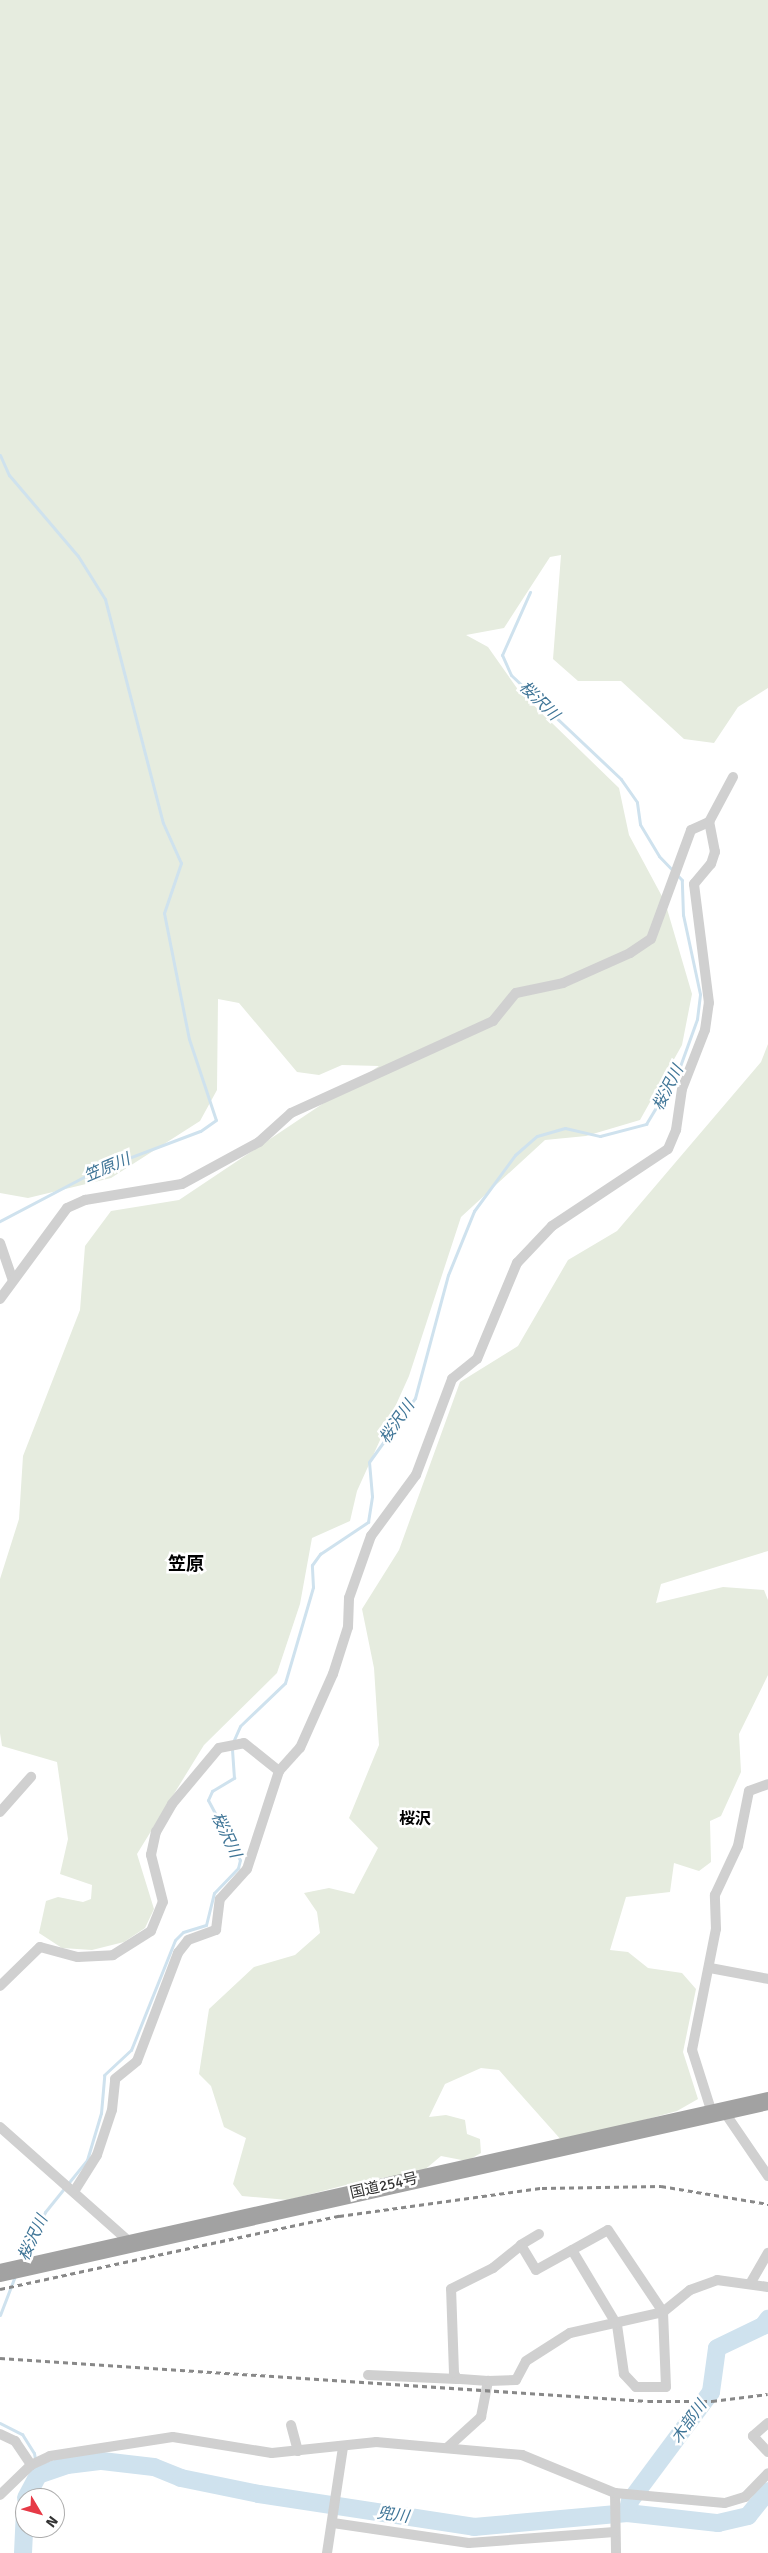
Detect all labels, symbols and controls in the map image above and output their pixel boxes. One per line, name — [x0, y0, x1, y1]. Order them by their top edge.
water label: 桜沢川 — [515, 677, 563, 725]
water label: 桜沢川 — [649, 1062, 687, 1114]
water label: 笠原川 — [81, 1150, 133, 1186]
water label: 桜沢川 — [375, 1397, 419, 1447]
district label: 笠原 — [168, 1553, 204, 1575]
water label: 桜沢川 — [207, 1809, 245, 1861]
district label: 桜沢 — [399, 1809, 431, 1829]
street label: 国道254号 — [348, 2169, 420, 2203]
water label: 桜沢川 — [14, 2212, 52, 2264]
water label: 木部川 — [667, 2397, 711, 2447]
north arrow — [15, 2488, 65, 2538]
water label: 兜川 — [376, 2503, 410, 2527]
text: N — [42, 2513, 61, 2531]

